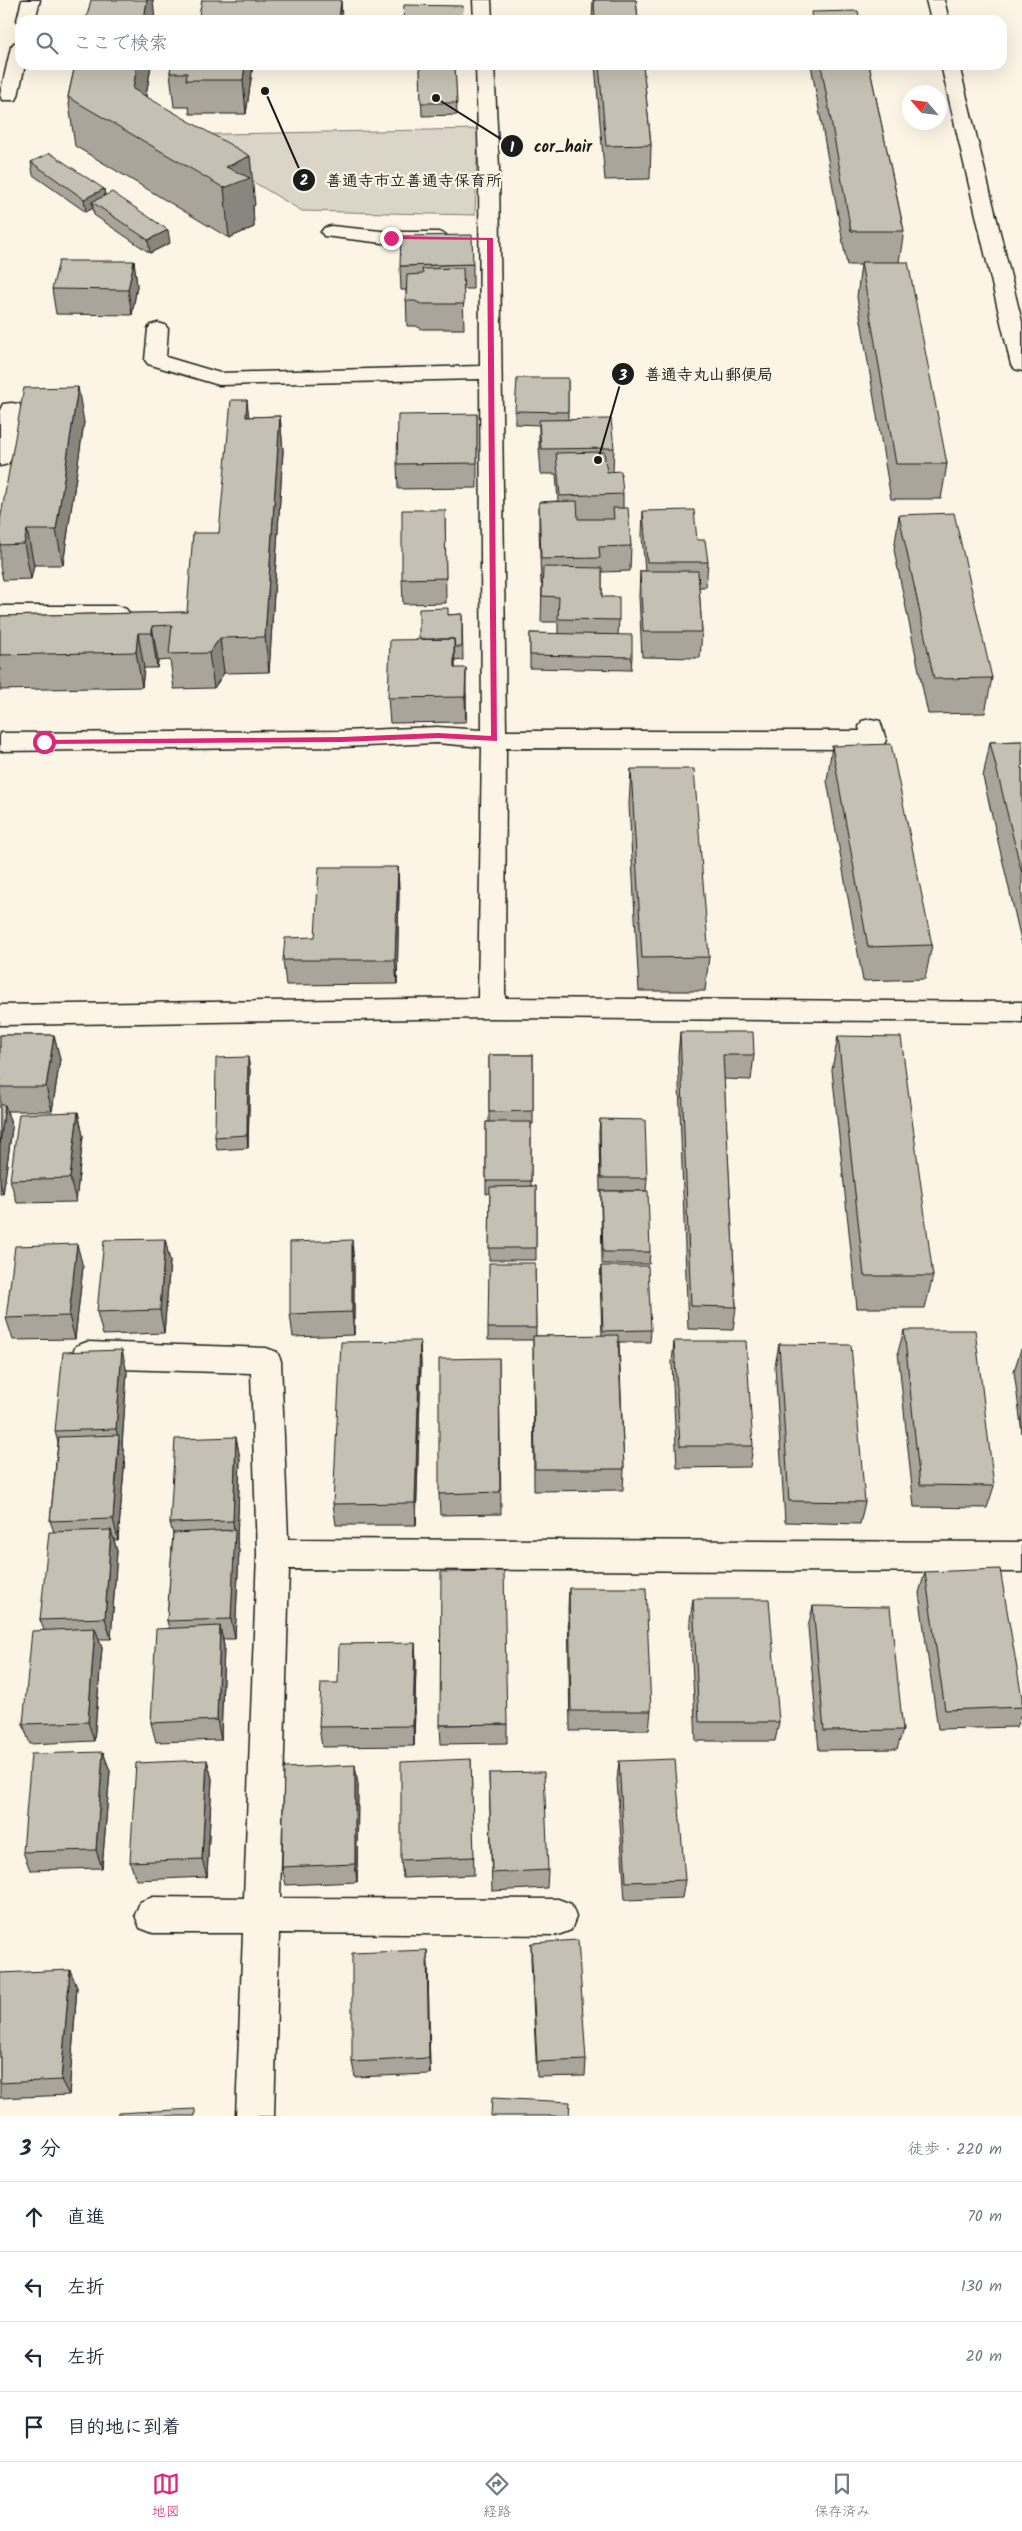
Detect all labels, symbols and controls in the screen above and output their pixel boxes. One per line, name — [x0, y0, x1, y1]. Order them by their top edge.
search box — [15, 15, 1007, 70]
icon: search — [33, 29, 61, 57]
text: ここで検索 — [73, 29, 168, 59]
north arrow — [902, 85, 947, 130]
callout: cor_hair — [499, 131, 602, 162]
text: cor_hair — [534, 135, 593, 160]
text: 1 — [510, 136, 515, 160]
callout: 善通寺市立善通寺保育所 — [291, 164, 512, 195]
text: 2 — [300, 169, 309, 193]
text: 善通寺市立善通寺保育所 — [326, 169, 502, 194]
route end — [380, 227, 403, 250]
callout: 善通寺丸山郵便局 — [610, 359, 783, 390]
text: 善通寺丸山郵便局 — [645, 363, 773, 388]
text: 3 — [618, 364, 627, 388]
route start — [33, 731, 56, 754]
text: 3 分 — [20, 2133, 61, 2166]
text: 徒歩 · 220 m — [908, 2137, 1002, 2162]
icon: ahead — [20, 2203, 48, 2231]
text: 直進 — [67, 2203, 105, 2233]
text: 70 m — [967, 2204, 1002, 2229]
icon: left — [20, 2273, 48, 2301]
text: 左折 — [67, 2273, 105, 2303]
text: 130 m — [961, 2274, 1002, 2299]
icon: left — [20, 2343, 48, 2371]
text: 左折 — [67, 2343, 105, 2373]
text: 20 m — [966, 2344, 1002, 2369]
icon: arrive — [20, 2413, 48, 2441]
text: 目的地に到着 — [67, 2413, 181, 2443]
tab: 地図 — [152, 2470, 180, 2523]
tab: 経路 — [483, 2470, 511, 2523]
tab: 保存済み — [814, 2470, 870, 2523]

